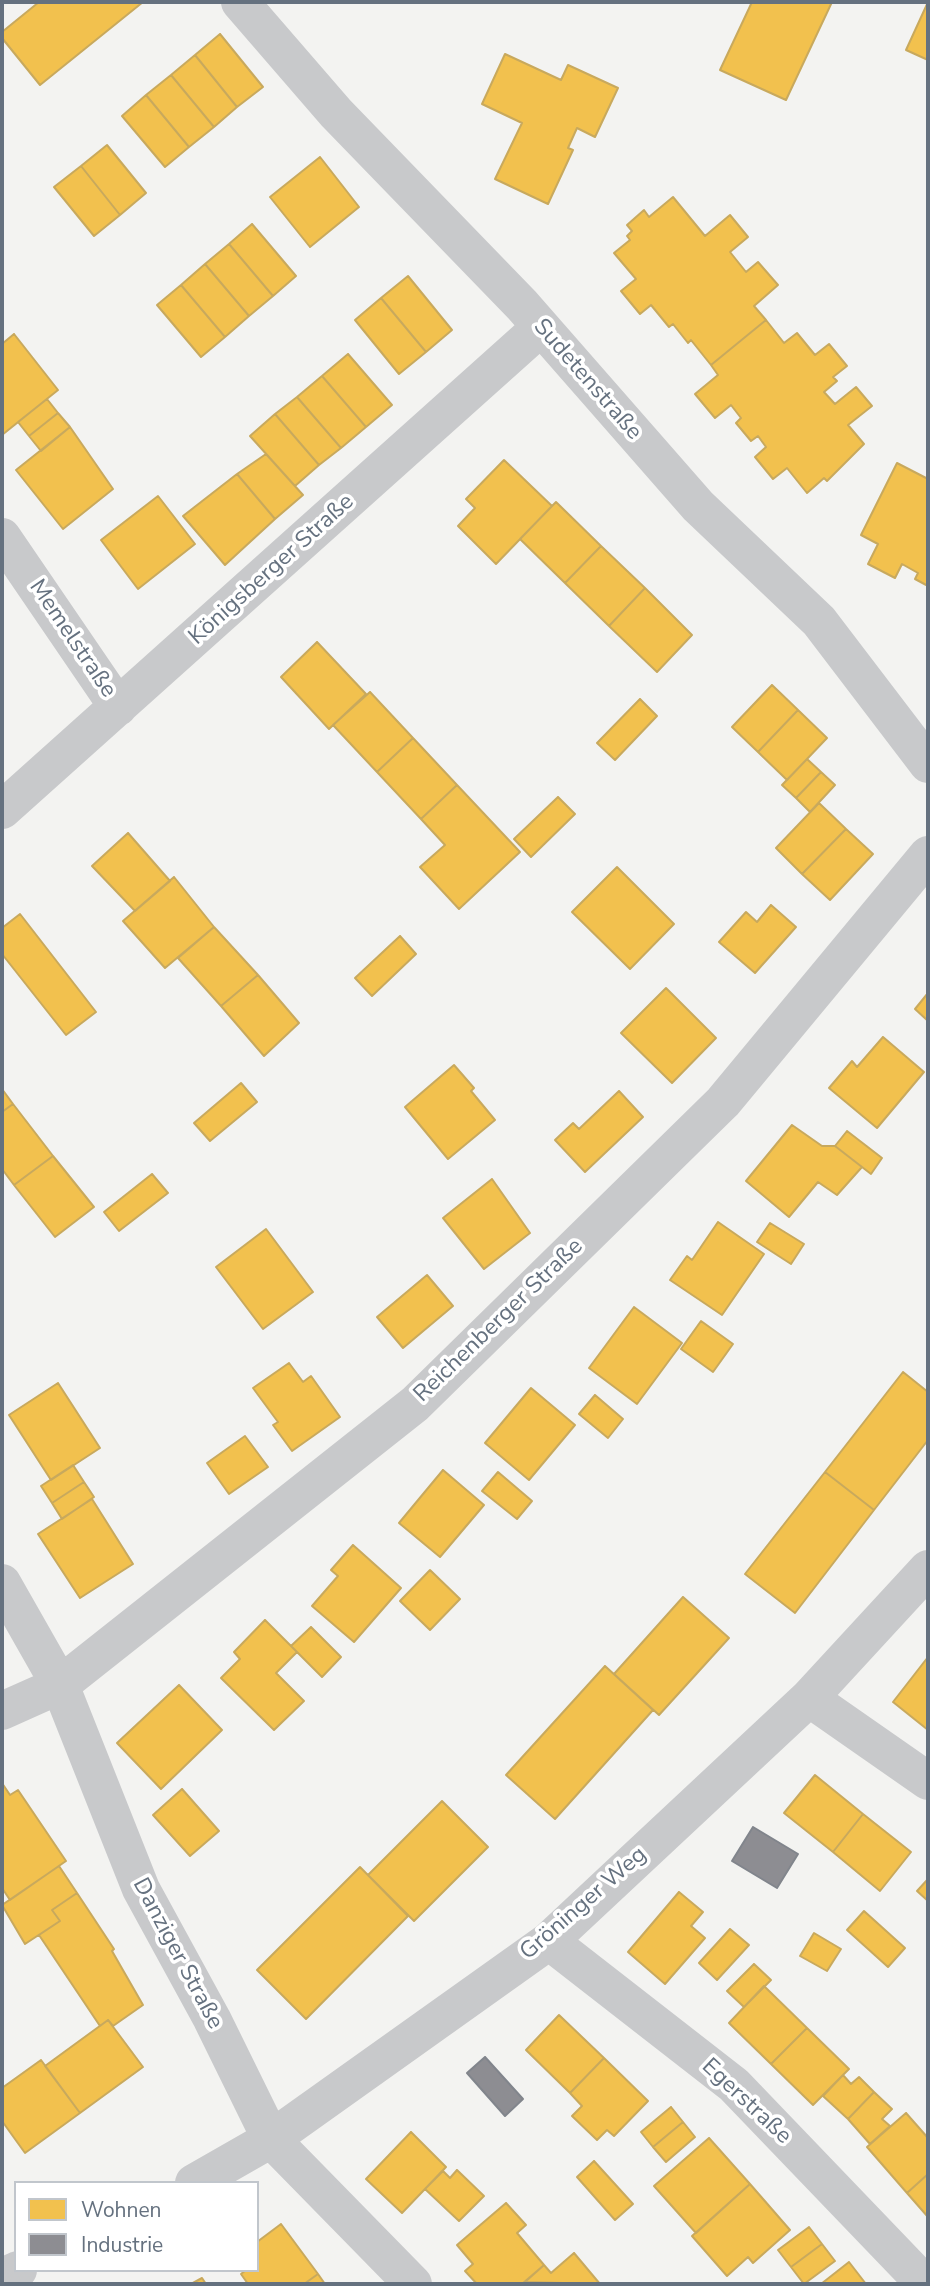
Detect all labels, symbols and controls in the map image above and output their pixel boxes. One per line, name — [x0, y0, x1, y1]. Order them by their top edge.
street label: Sudetenstraße — [527, 314, 647, 446]
street label: Königsberger Straße — [184, 489, 360, 651]
street label: Memelstraße — [22, 575, 122, 703]
street label: Reichenberger Straße — [409, 1233, 589, 1409]
street label: Gröninger Weg — [515, 1842, 653, 1966]
street label: Danziger Straße — [126, 1874, 228, 2034]
street label: Egerstraße — [695, 2053, 797, 2151]
legend — [14, 2181, 259, 2272]
text: Wohnen — [81, 2196, 162, 2224]
text: Industrie — [81, 2231, 163, 2259]

